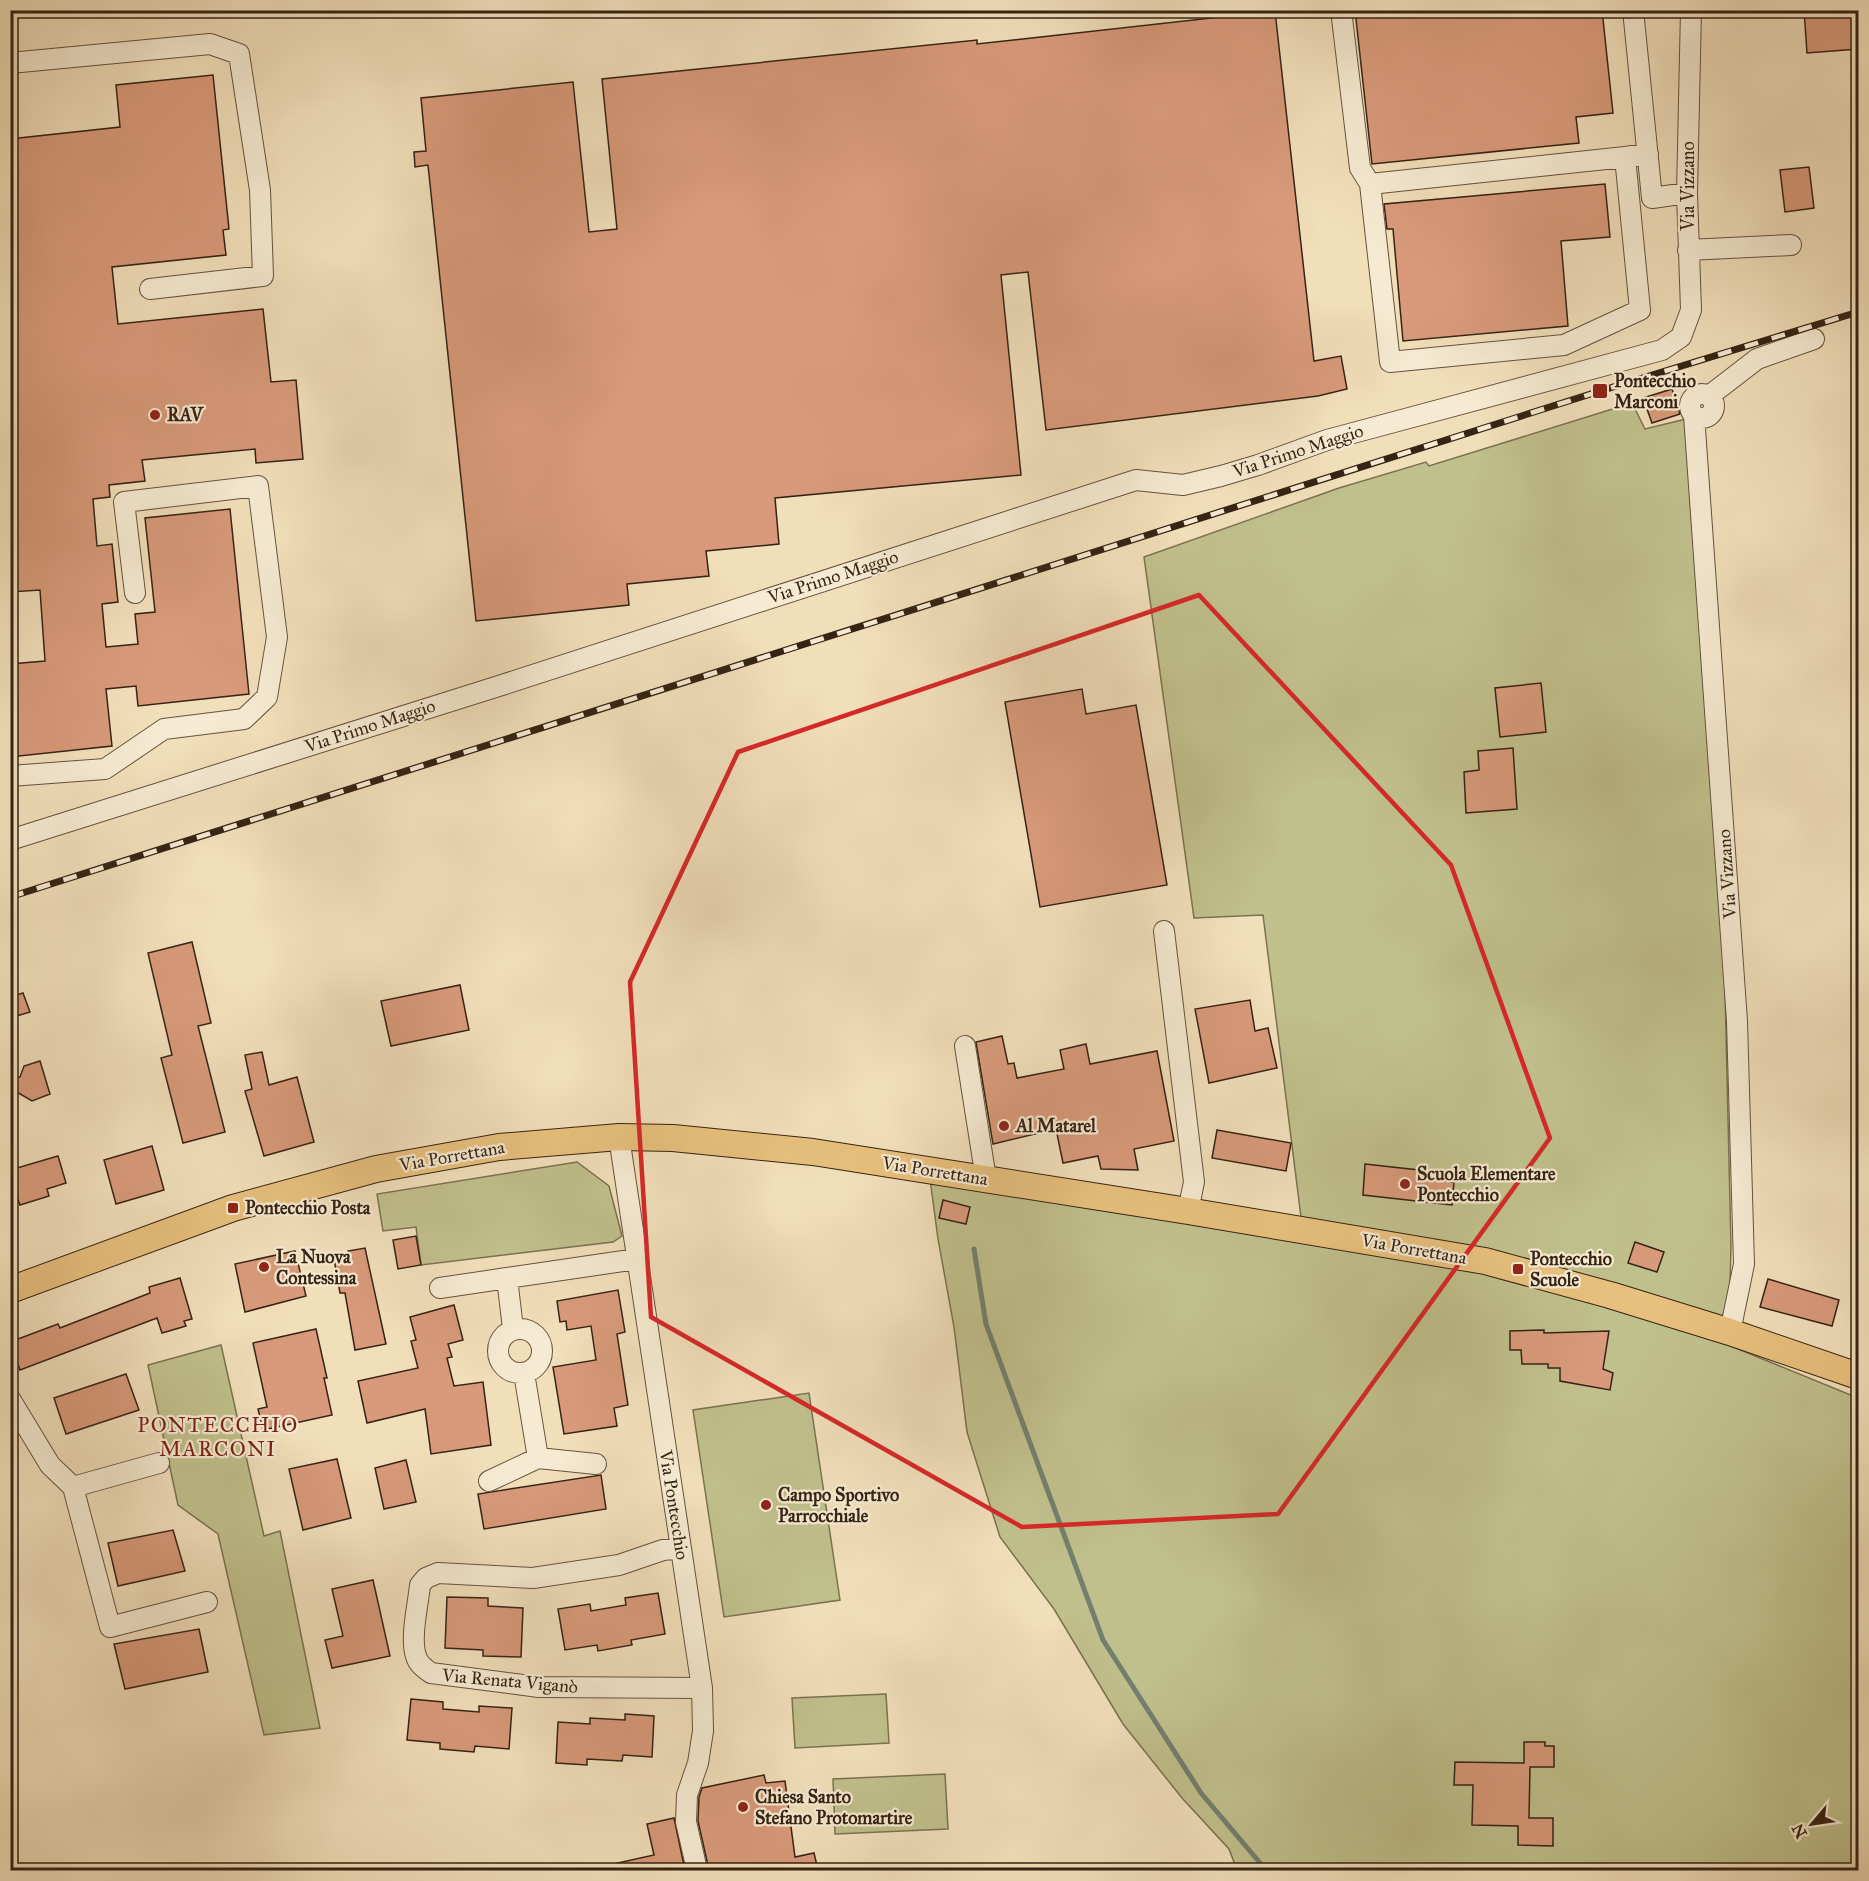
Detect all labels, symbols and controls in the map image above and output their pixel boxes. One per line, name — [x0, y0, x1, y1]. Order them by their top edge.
street label: Via Vizzano — [1677, 141, 1699, 232]
place label: Pontecchio Marconi — [1614, 370, 1696, 413]
marker: Pontecchio Marconi — [1591, 382, 1609, 400]
place label: RAV — [167, 404, 204, 426]
marker: RAV — [148, 408, 162, 422]
street label: Via Primo Maggio — [1229, 420, 1366, 484]
street label: Via Primo Maggio — [764, 546, 901, 610]
street label: Via Primo Maggio — [301, 695, 438, 759]
street label: Via Vizzano — [1713, 829, 1741, 920]
place label: Al Matarel — [1015, 1115, 1097, 1137]
marker: Al Matarel — [997, 1119, 1011, 1133]
street label: Via Porrettana — [397, 1136, 507, 1176]
street label: Via Porrettana — [880, 1152, 990, 1190]
place label: Scuola Elementare Pontecchio — [1417, 1163, 1556, 1206]
marker: Scuola Elementare Pontecchio — [1398, 1177, 1412, 1191]
place label: Pontecchio Posta — [245, 1197, 371, 1219]
marker: Pontecchio Posta — [226, 1201, 240, 1215]
street label: Via Porrettana — [1359, 1229, 1469, 1269]
place label: La Nuova Contessina — [276, 1246, 357, 1289]
place label: Pontecchio Scuole — [1530, 1248, 1612, 1291]
marker: La Nuova Contessina — [257, 1260, 271, 1274]
marker: Pontecchio Scuole — [1511, 1262, 1525, 1276]
district label: PONTECCHIO MARCONI — [137, 1412, 299, 1462]
street label: Via Pontecchio — [654, 1448, 694, 1561]
place label: Campo Sportivo Parrocchiale — [778, 1484, 899, 1527]
marker: Campo Sportivo Parrocchiale — [759, 1498, 773, 1512]
street label: Via Renata Viganò — [440, 1664, 579, 1699]
place label: Chiesa Santo Stefano Protomartire — [755, 1786, 913, 1829]
north arrow — [1782, 1794, 1842, 1854]
marker: Chiesa Santo Stefano Protomartire — [736, 1800, 750, 1814]
text: N — [1788, 1820, 1811, 1842]

